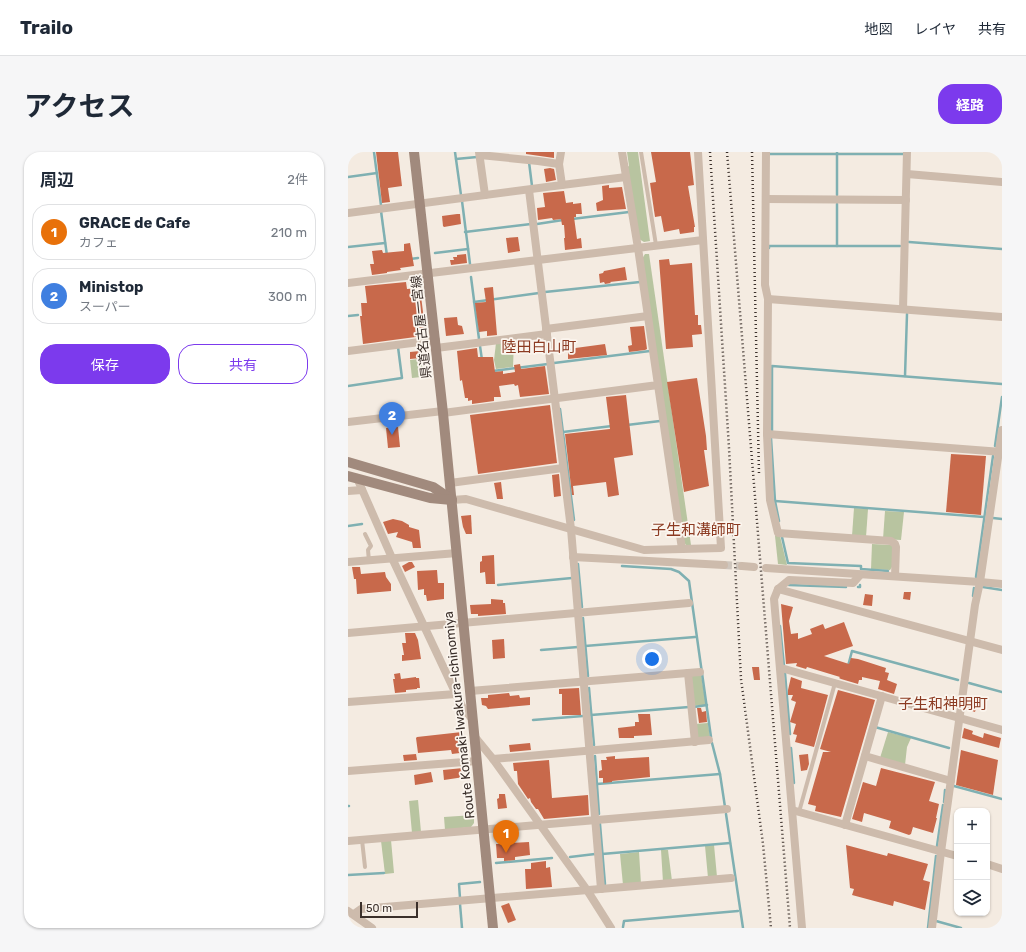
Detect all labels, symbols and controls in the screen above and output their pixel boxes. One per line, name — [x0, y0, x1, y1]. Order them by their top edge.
text: Trailo — [20, 16, 73, 39]
text: 地図 — [864, 21, 892, 38]
text: レイヤ — [914, 21, 956, 38]
text: 共有 — [978, 21, 1006, 38]
button: 経路 — [938, 84, 1002, 124]
text: アクセス — [24, 90, 135, 123]
text: 周辺 — [40, 170, 74, 190]
text: 2件 — [287, 172, 308, 187]
text: GRACE de Cafe — [79, 214, 190, 232]
text: 1 — [51, 225, 57, 240]
text: 210 m — [271, 225, 307, 240]
text: カフェ — [79, 235, 118, 250]
street label: 県道名古屋一宮線 — [408, 274, 434, 380]
text: Ministop — [79, 278, 144, 296]
text: 2 — [50, 289, 58, 304]
text: 300 m — [268, 289, 307, 304]
text: スーパー — [79, 299, 131, 314]
district label: 陸田白山町 — [501, 338, 577, 356]
button: 保存 — [40, 344, 170, 384]
button: 共有 — [178, 344, 308, 384]
pin: 2 — [379, 402, 405, 435]
district label: 子生和溝師町 — [651, 521, 741, 539]
street label: Route Komaki-Iwakura-Ichinomiya — [441, 611, 477, 819]
your location — [642, 649, 662, 669]
district label: 子生和神明町 — [898, 695, 988, 713]
map controls — [954, 808, 990, 916]
button: + — [954, 808, 990, 844]
pin: 1 — [493, 820, 519, 853]
button: − — [954, 844, 990, 880]
button: layers — [954, 880, 990, 916]
scale bar — [360, 900, 418, 919]
text: 50 m — [366, 902, 392, 915]

